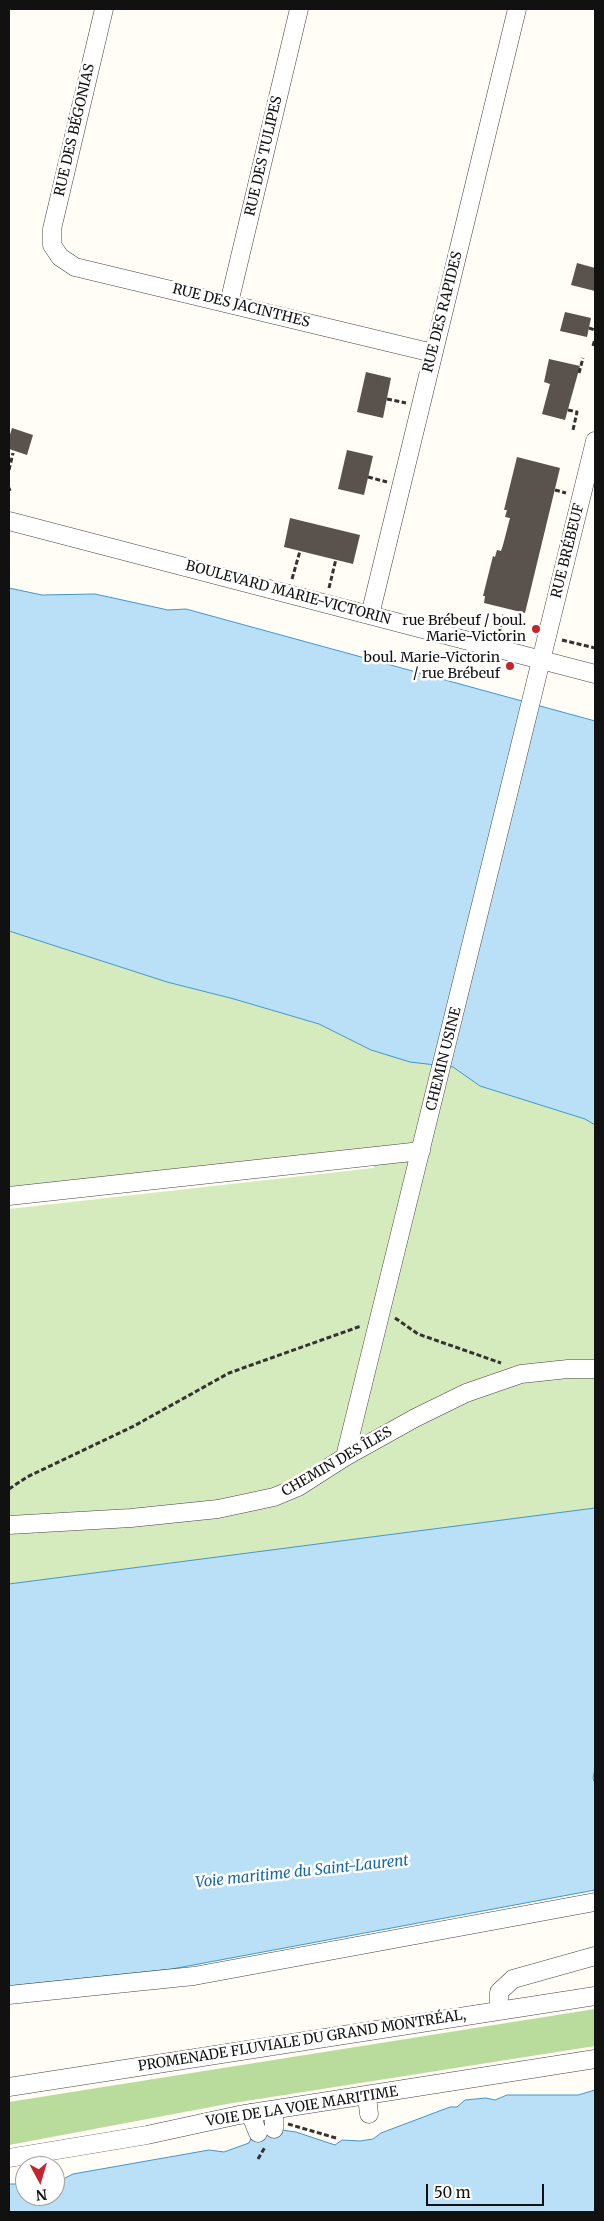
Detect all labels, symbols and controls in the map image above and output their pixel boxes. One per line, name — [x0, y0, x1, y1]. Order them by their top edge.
street label: RUE DES BÉGONIAS — [52, 62, 98, 198]
street label: RUE DES TULIPES — [242, 94, 286, 218]
street label: RUE DES RAPIDES — [420, 250, 466, 374]
street label: RUE DES JACINTHES — [171, 281, 311, 331]
street label: RUE BRÉBEUF — [548, 502, 588, 600]
street label: BOULEVARD MARIE-VICTORIN — [184, 558, 392, 628]
place label: rue Brébeuf / boul. Marie-Victorin — [402, 613, 526, 646]
marker: rue Brébeuf / boul. Marie-Victorin — [530, 623, 542, 635]
place label: boul. Marie-Victorin / rue Brébeuf — [364, 650, 500, 682]
marker: boul. Marie-Victorin / rue Brébeuf — [504, 660, 516, 672]
street label: CHEMIN USINE — [423, 1005, 465, 1113]
street label: CHEMIN DES ÎLES — [279, 1424, 395, 1500]
water label: Voie maritime du Saint-Laurent — [195, 1852, 409, 1892]
street label: PROMENADE FLUVIALE DU GRAND MONTRÉAL, — [137, 2007, 467, 2075]
street label: VOIE DE LA VOIE MARITIME — [205, 2084, 399, 2130]
north arrow — [15, 2156, 65, 2206]
scale bar — [429, 2174, 546, 2206]
text: 50 m — [434, 2183, 471, 2202]
text: N — [35, 2185, 48, 2204]

